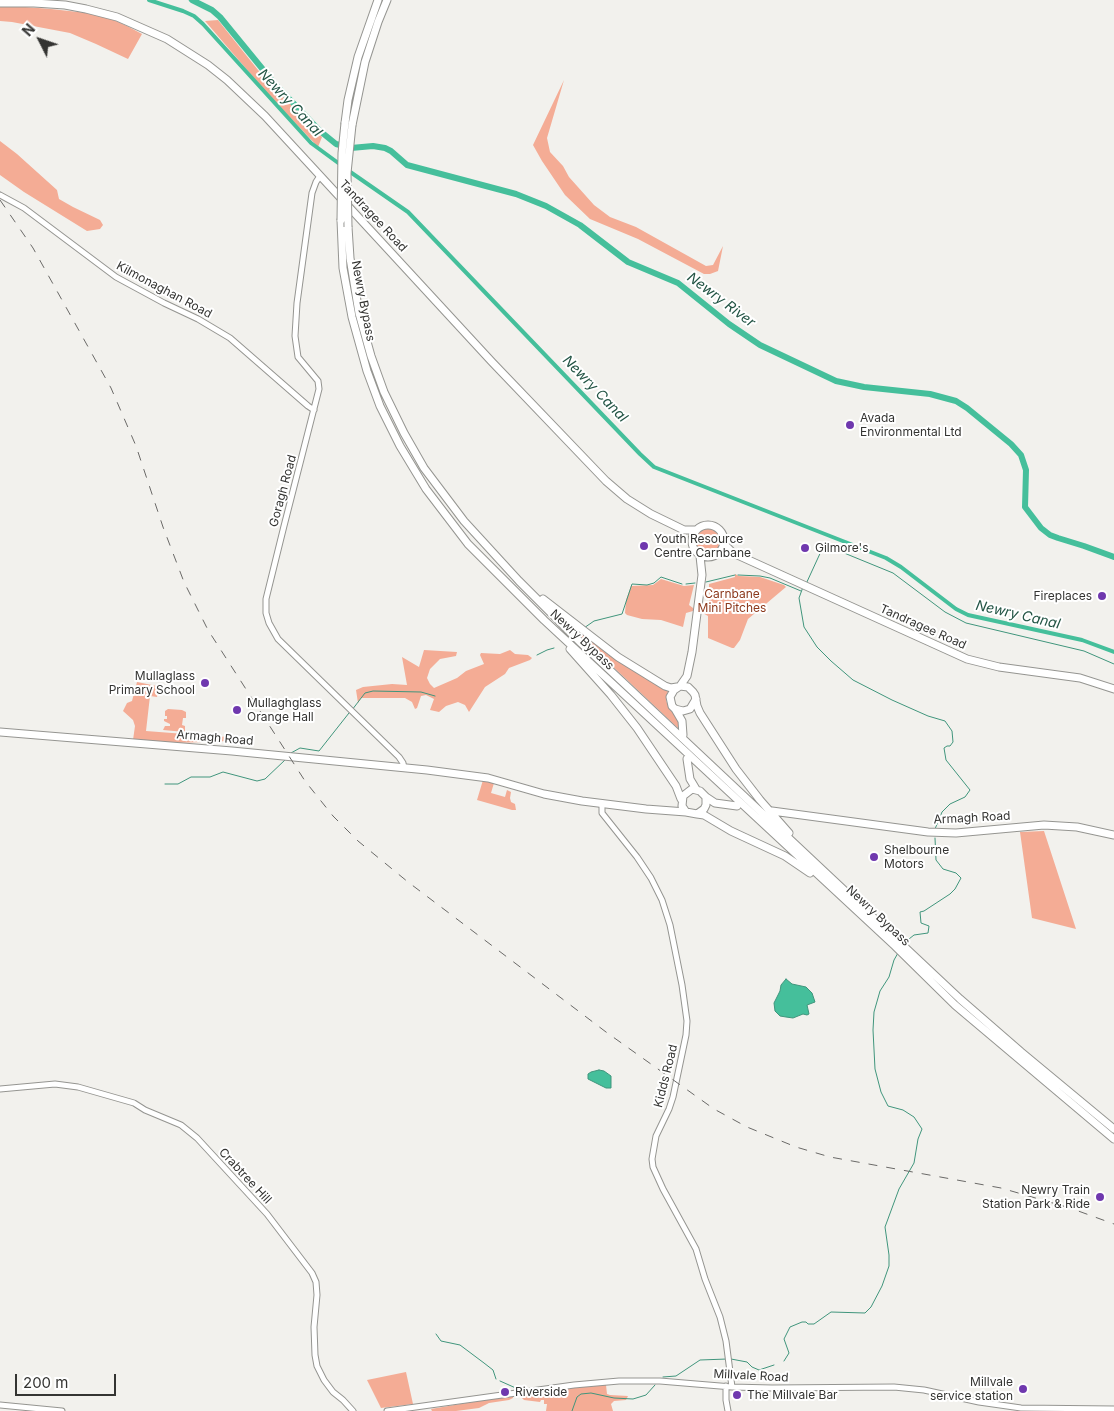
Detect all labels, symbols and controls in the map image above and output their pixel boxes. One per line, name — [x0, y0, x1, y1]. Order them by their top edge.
north arrow — [15, 15, 65, 65]
text: N — [18, 20, 38, 39]
water label: Newry Canal — [254, 66, 326, 140]
street label: Tandragee Road — [336, 177, 410, 255]
street label: Kilmonaghan Road — [114, 259, 214, 321]
street label: Newry Bypass — [348, 259, 378, 343]
water label: Newry River — [684, 269, 758, 331]
water label: Newry Canal — [559, 352, 631, 426]
place label: Avada Environmental Ltd — [860, 411, 962, 439]
marker: Avada Environmental Ltd — [844, 419, 856, 431]
street label: Goragh Road — [266, 453, 300, 529]
place label: Youth Resource Centre Carnbane — [654, 532, 751, 560]
marker: Youth Resource Centre Carnbane — [638, 540, 650, 552]
place label: Gilmore's — [815, 541, 869, 555]
marker: Gilmore's — [799, 542, 811, 554]
park label: Carnbane Mini Pitches — [698, 587, 766, 615]
place label: Fireplaces — [1034, 589, 1092, 603]
marker: Fireplaces — [1096, 590, 1108, 602]
water label: Newry Canal — [974, 597, 1062, 633]
street label: Tandragee Road — [878, 602, 968, 652]
street label: Newry Bypass — [547, 607, 617, 673]
place label: Mullaglass Primary School — [109, 669, 195, 697]
marker: Mullaglass Primary School — [199, 677, 211, 689]
place label: Mullaghglass Orange Hall — [247, 696, 322, 724]
marker: Mullaghglass Orange Hall — [231, 704, 243, 716]
street label: Armagh Road — [176, 727, 254, 749]
street label: Armagh Road — [933, 809, 1011, 827]
place label: Shelbourne Motors — [884, 843, 949, 871]
marker: Shelbourne Motors — [868, 851, 880, 863]
street label: Newry Bypass — [843, 883, 913, 949]
street label: Kidds Road — [651, 1043, 681, 1109]
street label: Crabtree Hill — [216, 1145, 274, 1207]
place label: Newry Train Station Park & Ride — [982, 1183, 1090, 1211]
marker: Newry Train Station Park & Ride — [1094, 1191, 1106, 1203]
scale bar — [18, 1364, 119, 1396]
street label: Millvale Road — [713, 1367, 789, 1385]
text: 200 m — [23, 1373, 68, 1392]
place label: Millvale service station — [930, 1375, 1013, 1403]
marker: Millvale service station — [1017, 1383, 1029, 1395]
place label: Riverside — [515, 1385, 567, 1399]
marker: Riverside — [499, 1386, 511, 1398]
place label: The Millvale Bar — [747, 1388, 838, 1402]
marker: The Millvale Bar — [731, 1389, 743, 1401]

